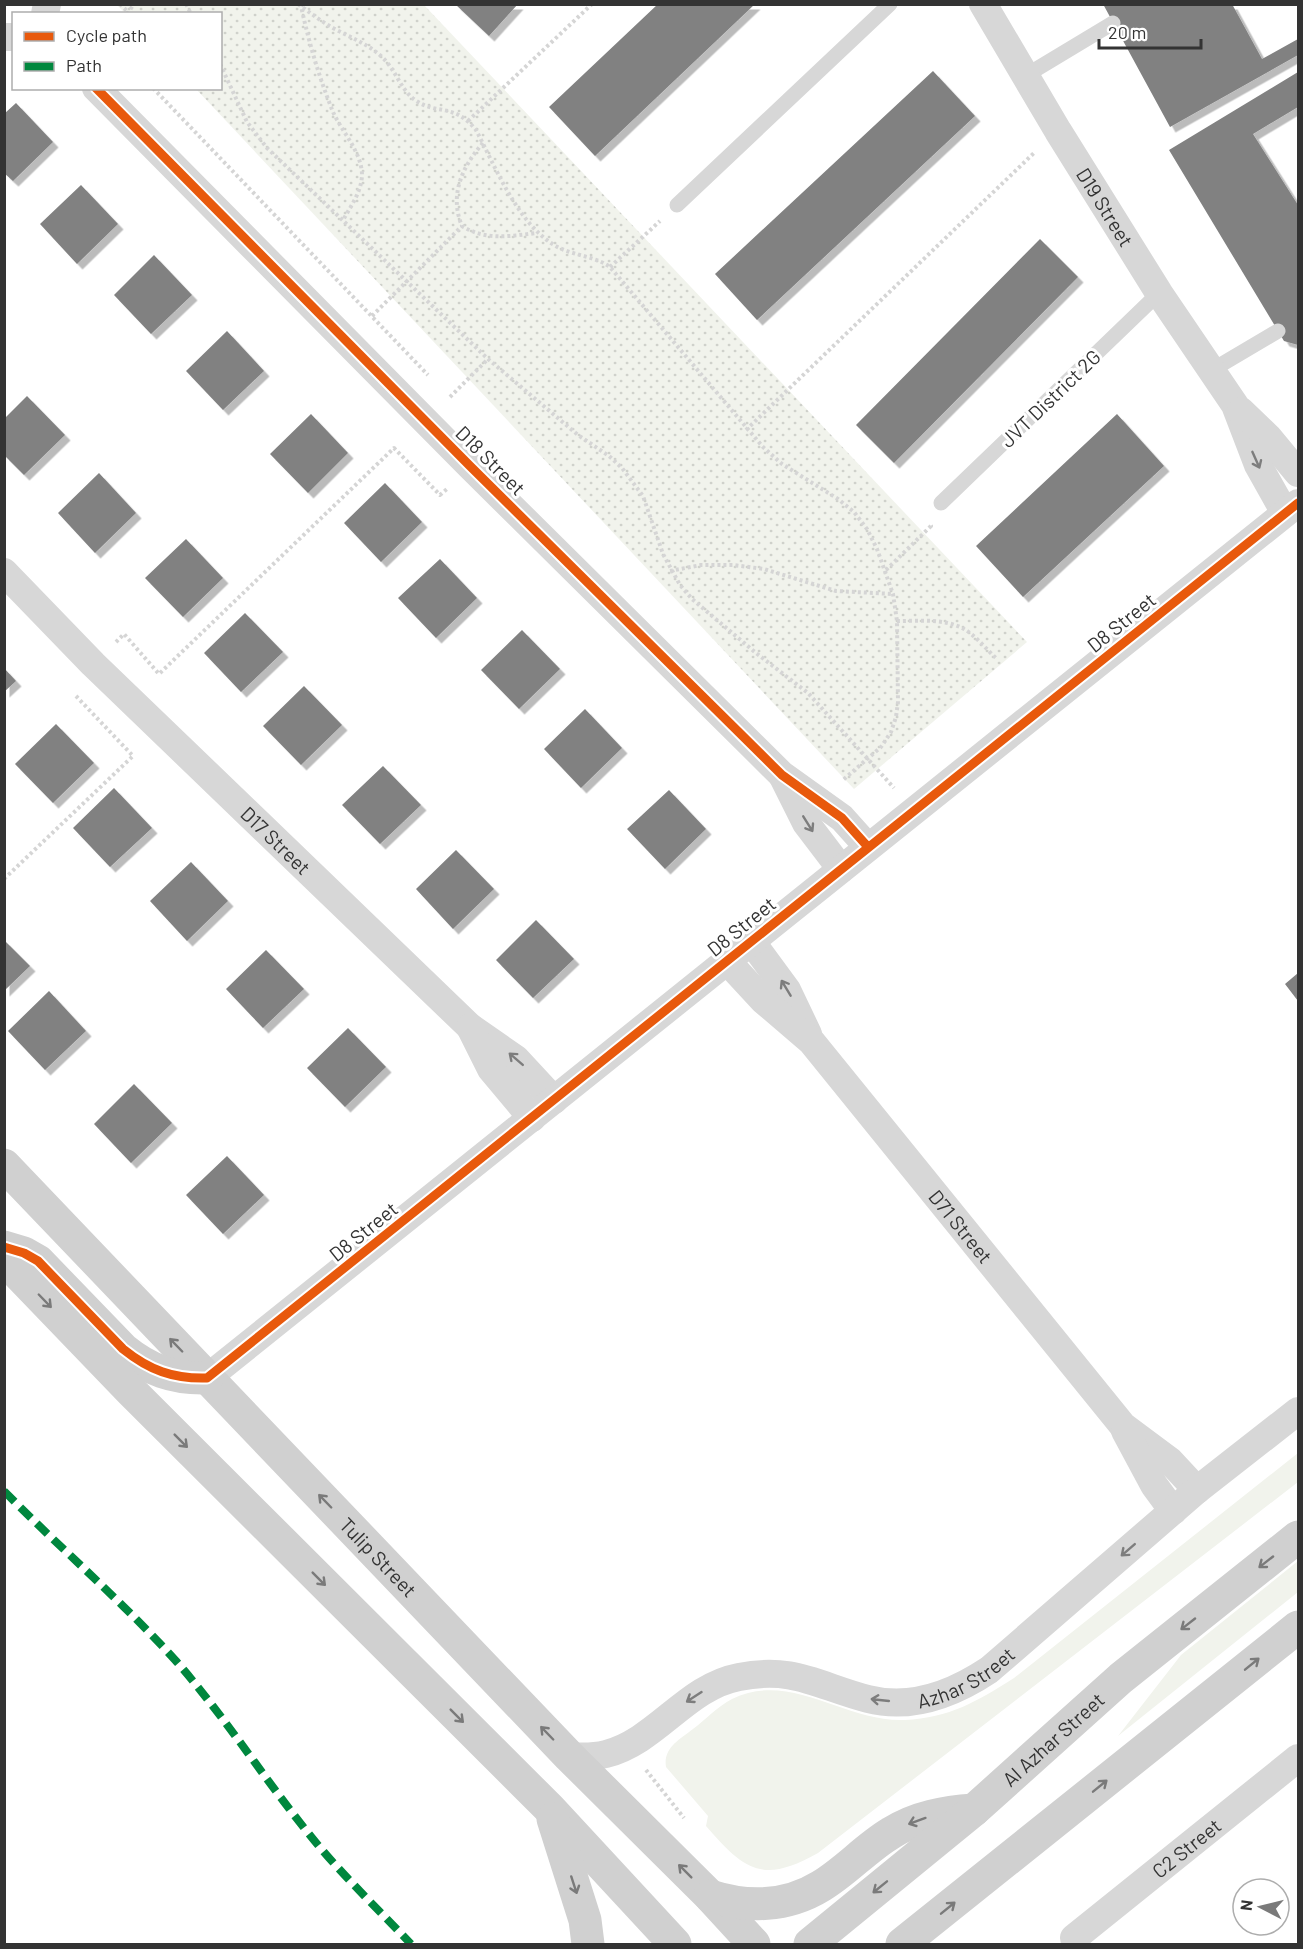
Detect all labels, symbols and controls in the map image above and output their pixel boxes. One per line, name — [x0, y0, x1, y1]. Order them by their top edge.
legend — [12, 12, 222, 90]
scale bar — [1099, 12, 1201, 50]
text: 20 m — [1108, 21, 1146, 43]
text: Cycle path — [66, 24, 147, 46]
text: Path — [66, 54, 102, 76]
street label: D19 Street — [1072, 163, 1139, 251]
street label: JVT District 2G — [995, 344, 1105, 452]
street label: D18 Street — [451, 420, 531, 500]
one-way arrow — [1251, 450, 1263, 468]
street label: D8 Street — [1082, 587, 1160, 657]
street label: D17 Street — [236, 801, 316, 879]
one-way arrow — [801, 816, 814, 833]
street label: D8 Street — [702, 891, 780, 961]
one-way arrow — [779, 980, 791, 997]
one-way arrow — [509, 1052, 524, 1066]
street label: D71 Street — [924, 1185, 998, 1268]
street label: D8 Street — [324, 1196, 402, 1266]
one-way arrow — [38, 1294, 52, 1309]
one-way arrow — [169, 1338, 183, 1353]
one-way arrow — [174, 1433, 189, 1448]
one-way arrow — [318, 1494, 333, 1509]
street label: Tulip Street — [335, 1512, 422, 1601]
one-way arrow — [1120, 1543, 1136, 1556]
one-way arrow — [1258, 1556, 1274, 1569]
one-way arrow — [312, 1571, 327, 1586]
one-way arrow — [1180, 1618, 1196, 1631]
street label: Azhar Street — [915, 1642, 1019, 1713]
one-way arrow — [1244, 1657, 1260, 1670]
street label: Al Azhar Street — [997, 1687, 1109, 1791]
one-way arrow — [686, 1691, 703, 1703]
one-way arrow — [871, 1694, 891, 1705]
one-way arrow — [450, 1709, 464, 1724]
one-way arrow — [541, 1726, 555, 1741]
one-way arrow — [1092, 1779, 1108, 1792]
street label: C2 Street — [1147, 1813, 1226, 1883]
one-way arrow — [908, 1816, 927, 1827]
one-way arrow — [678, 1864, 693, 1879]
one-way arrow — [569, 1875, 580, 1894]
north arrow — [1231, 1877, 1291, 1937]
one-way arrow — [872, 1881, 888, 1894]
text: N — [1236, 1899, 1256, 1912]
one-way arrow — [940, 1901, 956, 1914]

